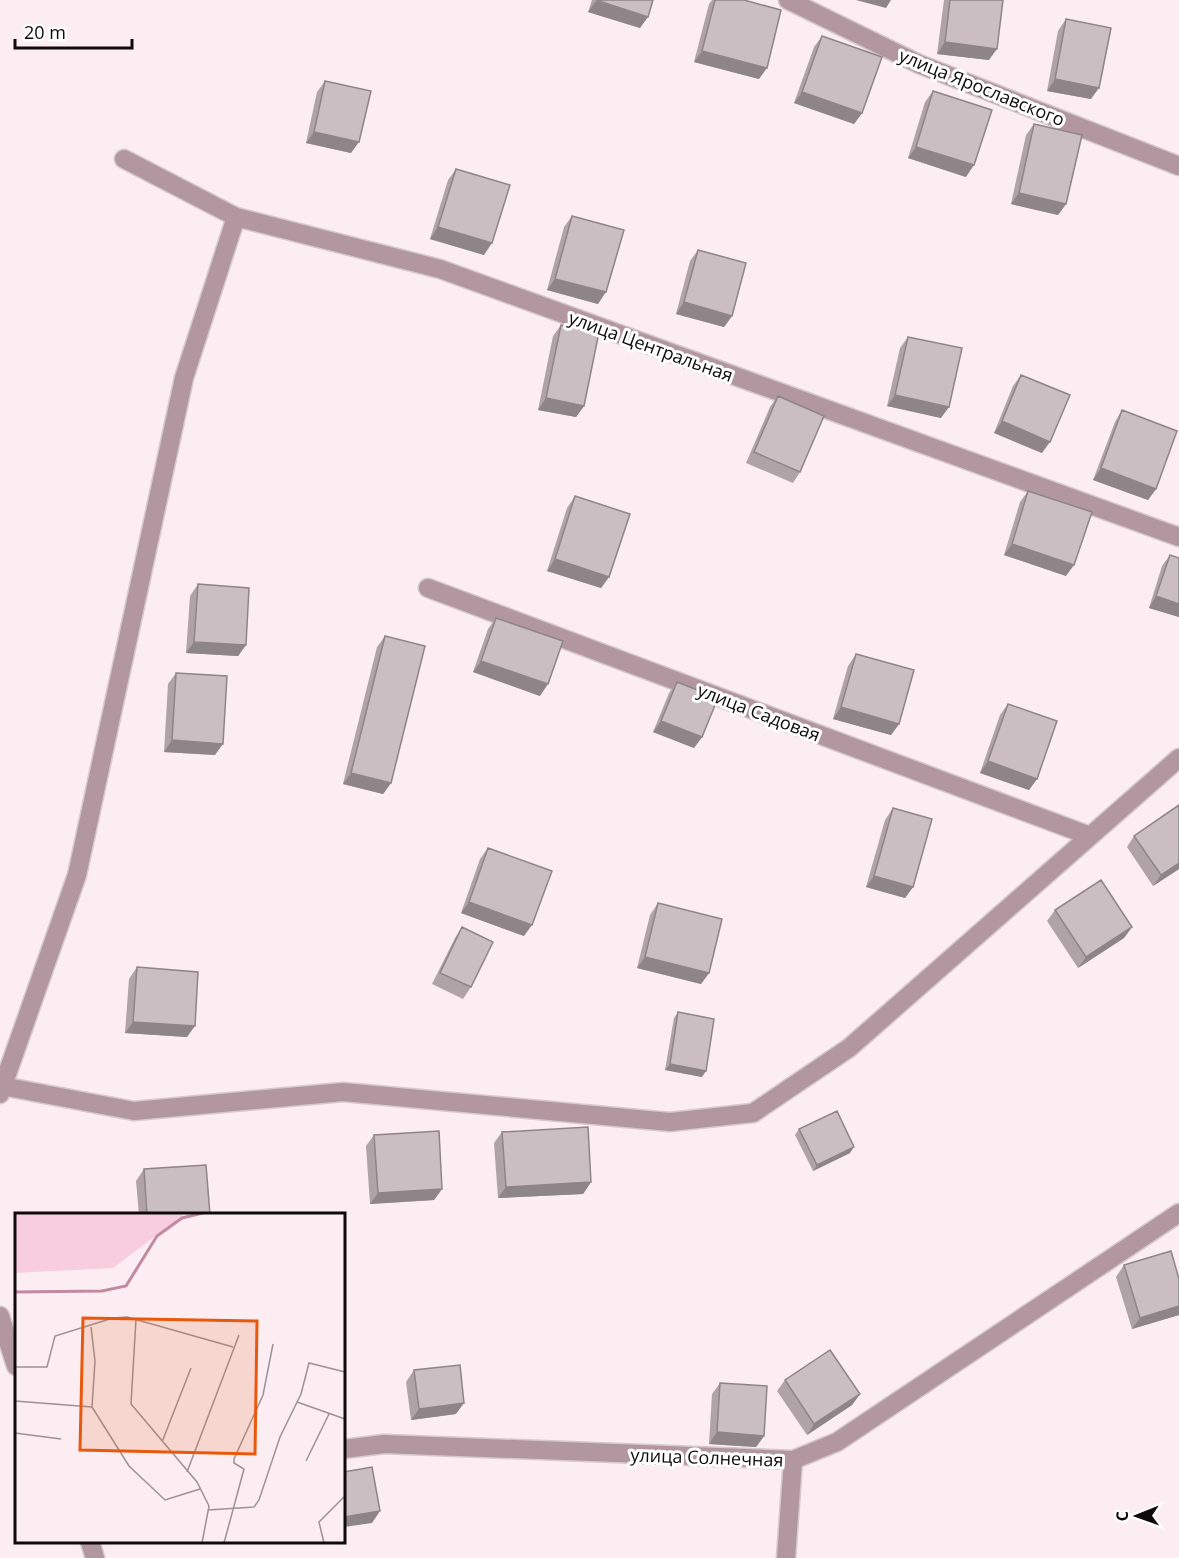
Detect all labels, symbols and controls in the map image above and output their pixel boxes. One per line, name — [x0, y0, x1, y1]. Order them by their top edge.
scale bar — [15, 12, 132, 50]
text: 20 m — [24, 20, 66, 44]
street label: улица Ярославского — [896, 43, 1068, 131]
street label: улица Центральная — [565, 305, 737, 387]
street label: улица Садовая — [694, 678, 824, 746]
inset map — [15, 1213, 345, 1543]
street label: улица Солнечная — [630, 1442, 784, 1472]
north arrow — [1107, 1486, 1167, 1546]
text: С — [1111, 1511, 1133, 1522]

